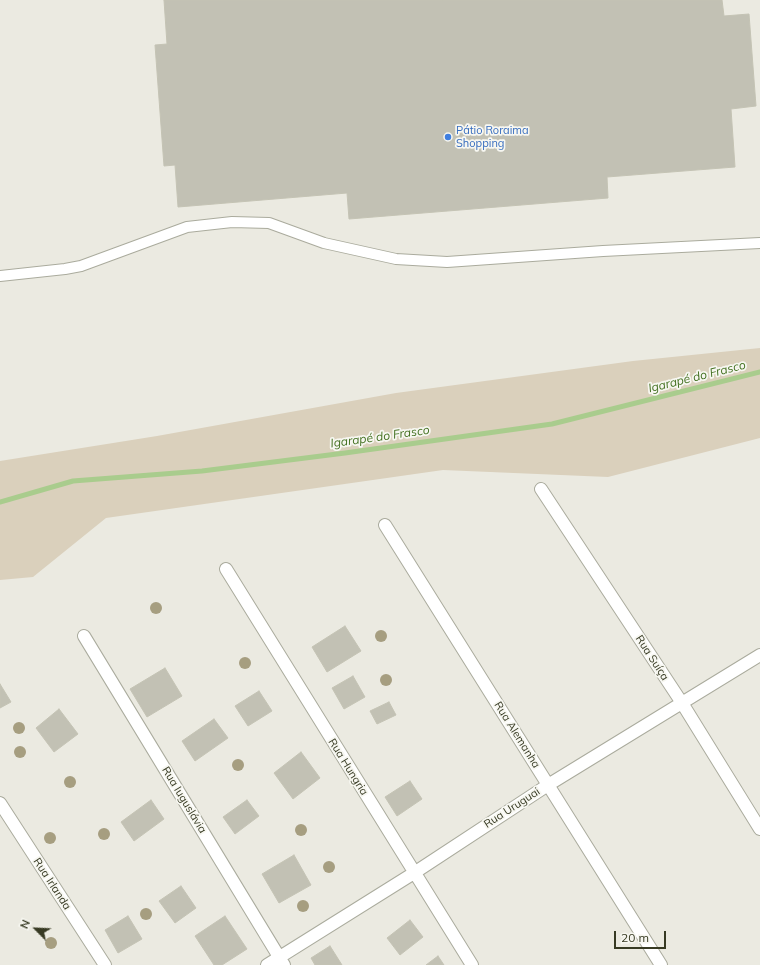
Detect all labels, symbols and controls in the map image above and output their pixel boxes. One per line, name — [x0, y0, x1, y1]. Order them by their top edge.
place label: Pátio Roraima Shopping — [456, 124, 529, 150]
marker: Pátio Roraima Shopping — [443, 132, 453, 142]
water label: Igarapé do Frasco — [647, 358, 747, 396]
water label: Igarapé do Frasco — [330, 423, 430, 451]
street label: Rua Suíça — [633, 633, 671, 683]
street label: Rua Alemanha — [491, 699, 543, 771]
street label: Rua Hungria — [325, 736, 371, 798]
street label: Rua Iuguslávia — [159, 764, 209, 836]
street label: Rua Uruguai — [482, 785, 542, 831]
street label: Rua Irlanda — [30, 856, 74, 912]
north arrow — [16, 909, 56, 949]
text: N — [17, 917, 33, 931]
scale bar — [616, 923, 668, 949]
text: 20 m — [621, 930, 649, 945]

